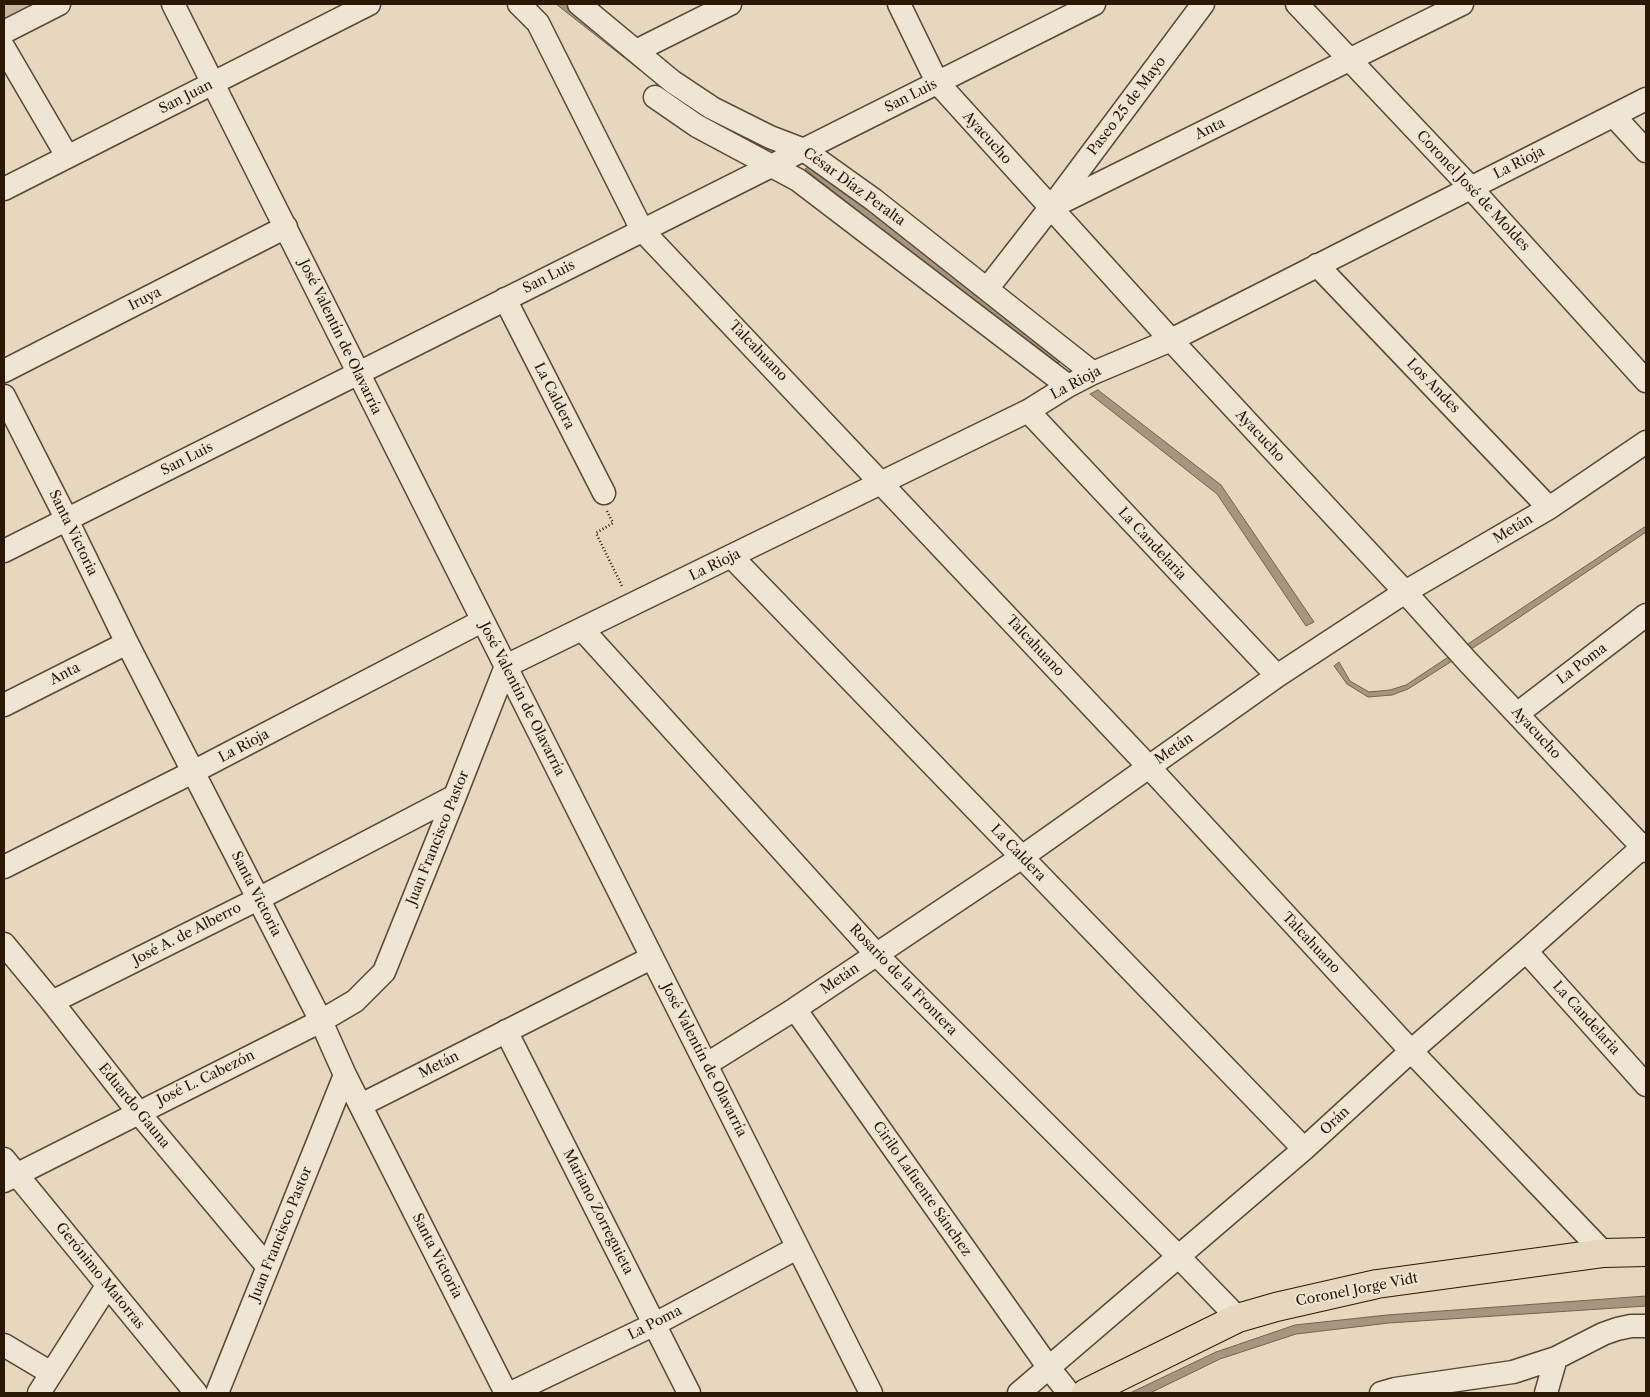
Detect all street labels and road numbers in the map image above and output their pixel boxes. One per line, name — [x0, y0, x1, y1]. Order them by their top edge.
street label: Paseo 25 de Mayo — [1084, 53, 1170, 159]
street label: San Juan — [156, 76, 216, 118]
street label: San Luis — [882, 76, 940, 116]
street label: Ayacucho — [959, 108, 1015, 168]
street label: Anta — [1192, 115, 1228, 143]
street label: Coronel José de Moldes — [1413, 127, 1533, 255]
street label: La Rioja — [1491, 143, 1547, 183]
street label: César Díaz Peralta — [800, 144, 908, 230]
street label: José Valentín de Olavarría — [295, 257, 385, 417]
street label: San Luis — [520, 257, 578, 297]
street label: Iruya — [126, 284, 164, 314]
street label: Talcahuano — [725, 317, 791, 385]
street label: Los Andes — [1403, 355, 1463, 417]
street label: La Caldera — [530, 360, 578, 432]
street label: La Rioja — [1048, 363, 1104, 403]
street label: Ayacucho — [1232, 407, 1288, 465]
street label: San Luis — [158, 439, 216, 479]
street label: Santa Victoria — [45, 487, 101, 579]
street label: La Candelaria — [1114, 504, 1190, 584]
street label: Metán — [1490, 511, 1536, 547]
street label: La Rioja — [687, 545, 743, 585]
street label: Talcahuano — [1002, 612, 1068, 680]
street label: José Valentín de Olavarría — [476, 619, 568, 779]
street label: La Poma — [1554, 640, 1610, 688]
street label: Anta — [47, 659, 83, 689]
street label: Ayacucho — [1508, 704, 1564, 762]
street label: La Rioja — [216, 726, 272, 766]
street label: Metán — [1152, 730, 1196, 768]
street label: Juan Francisco Pastor — [403, 768, 473, 908]
street label: La Caldera — [987, 821, 1049, 885]
street label: Santa Victoria — [227, 849, 285, 939]
street label: José A. de Alberro — [130, 899, 244, 969]
street label: Talcahuano — [1278, 909, 1344, 977]
street label: Rosario de la Frontera — [845, 921, 961, 1039]
street label: Metán — [818, 960, 862, 998]
street label: La Candelaria — [1549, 978, 1623, 1058]
street label: José Valentín de Olavarría — [658, 980, 750, 1140]
street label: José L. Cabezón — [154, 1047, 258, 1109]
street label: Metán — [416, 1048, 462, 1082]
street label: Eduardo Gauna — [95, 1060, 173, 1152]
street label: Orán — [1317, 1103, 1353, 1139]
street label: Cirilo Lafuente Sánchez — [869, 1118, 975, 1260]
street label: Mariano Zorreguieta — [559, 1147, 637, 1277]
street label: Juan Francisco Pastor — [246, 1164, 316, 1304]
street label: Santa Victoria — [408, 1211, 466, 1301]
street label: Gerónimo Matorras — [52, 1219, 148, 1333]
street label: Coronel Jorge Vidt — [1294, 1270, 1420, 1310]
street label: La Poma — [625, 1302, 685, 1344]

